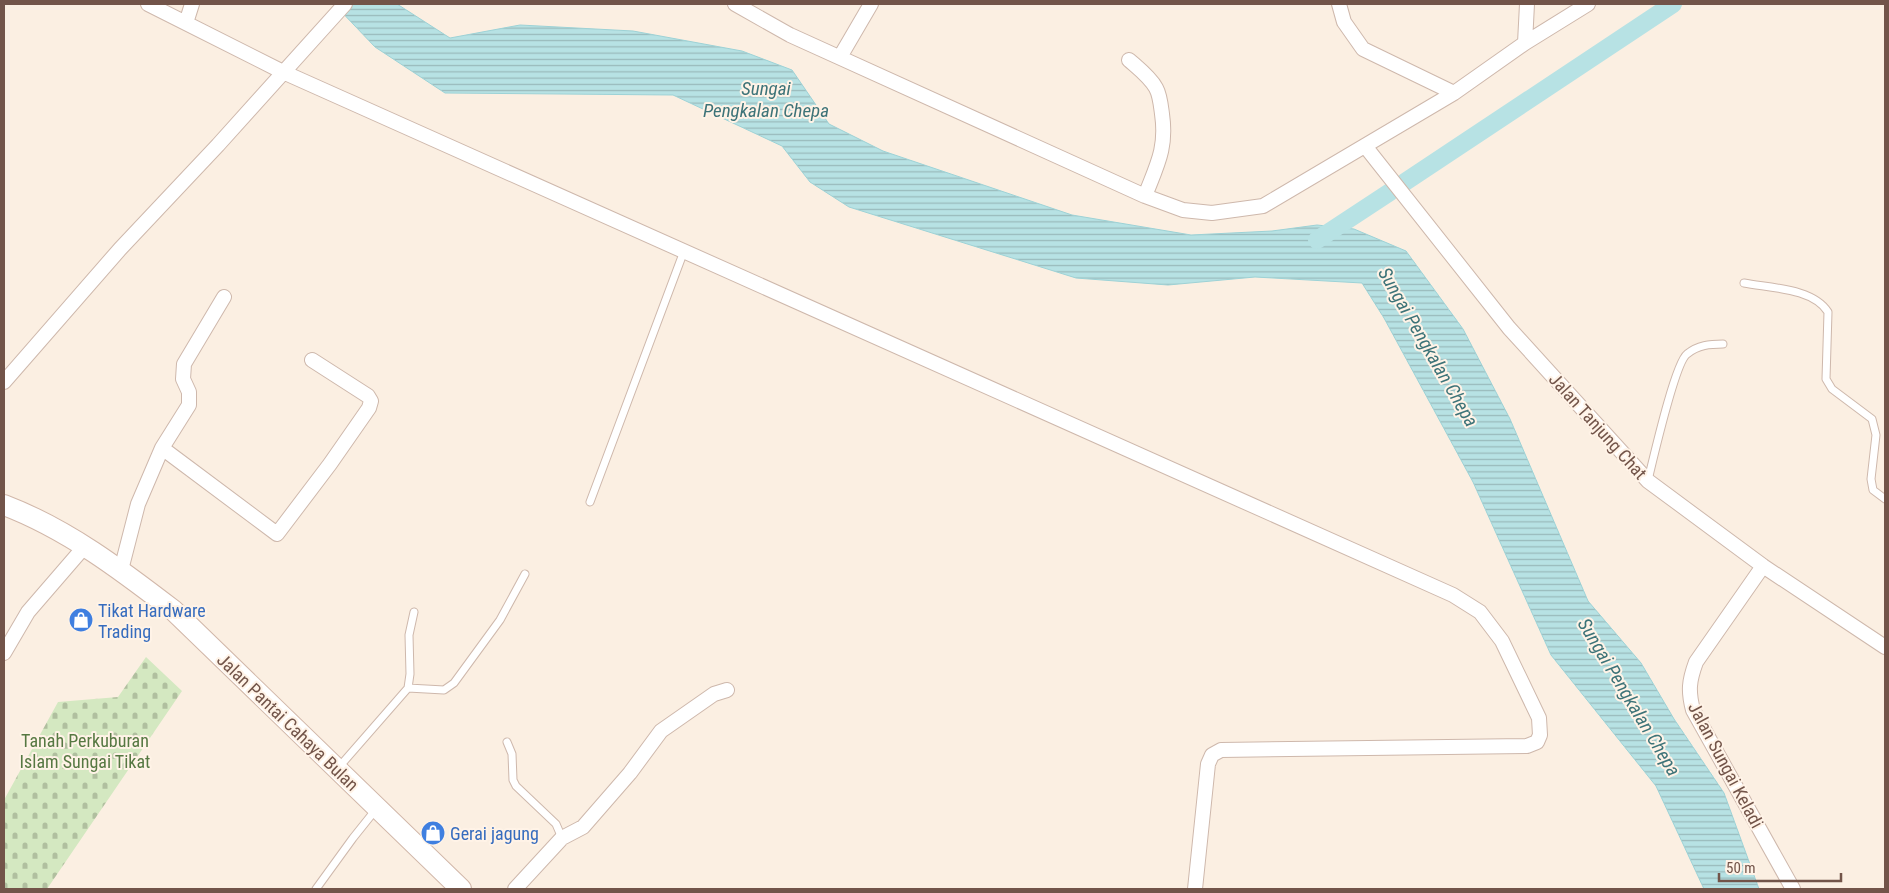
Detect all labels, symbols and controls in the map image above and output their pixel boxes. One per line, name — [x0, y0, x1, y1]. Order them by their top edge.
water label: Sungai Pengkalan Chepa — [703, 77, 829, 122]
water label: Sungai Pengkalan Chepa — [1373, 263, 1483, 431]
street label: Jalan Tanjung Chat — [1545, 369, 1651, 483]
place label: Tikat Hardware Trading — [98, 600, 206, 642]
shop icon: Tikat Hardware Trading — [68, 607, 94, 633]
water label: Sungai Pengkalan Chepa — [1573, 614, 1685, 780]
street label: Jalan Pantai Cahaya Bulan — [213, 649, 363, 795]
street label: Jalan Sungai Keladi — [1684, 699, 1768, 831]
park label: Tanah Perkuburan Islam Sungai Tikat — [20, 730, 150, 772]
shop icon: Gerai jagung — [420, 820, 446, 846]
place label: Gerai jagung — [450, 823, 539, 844]
scale bar — [1719, 850, 1842, 882]
text: 50 m — [1726, 859, 1756, 877]

